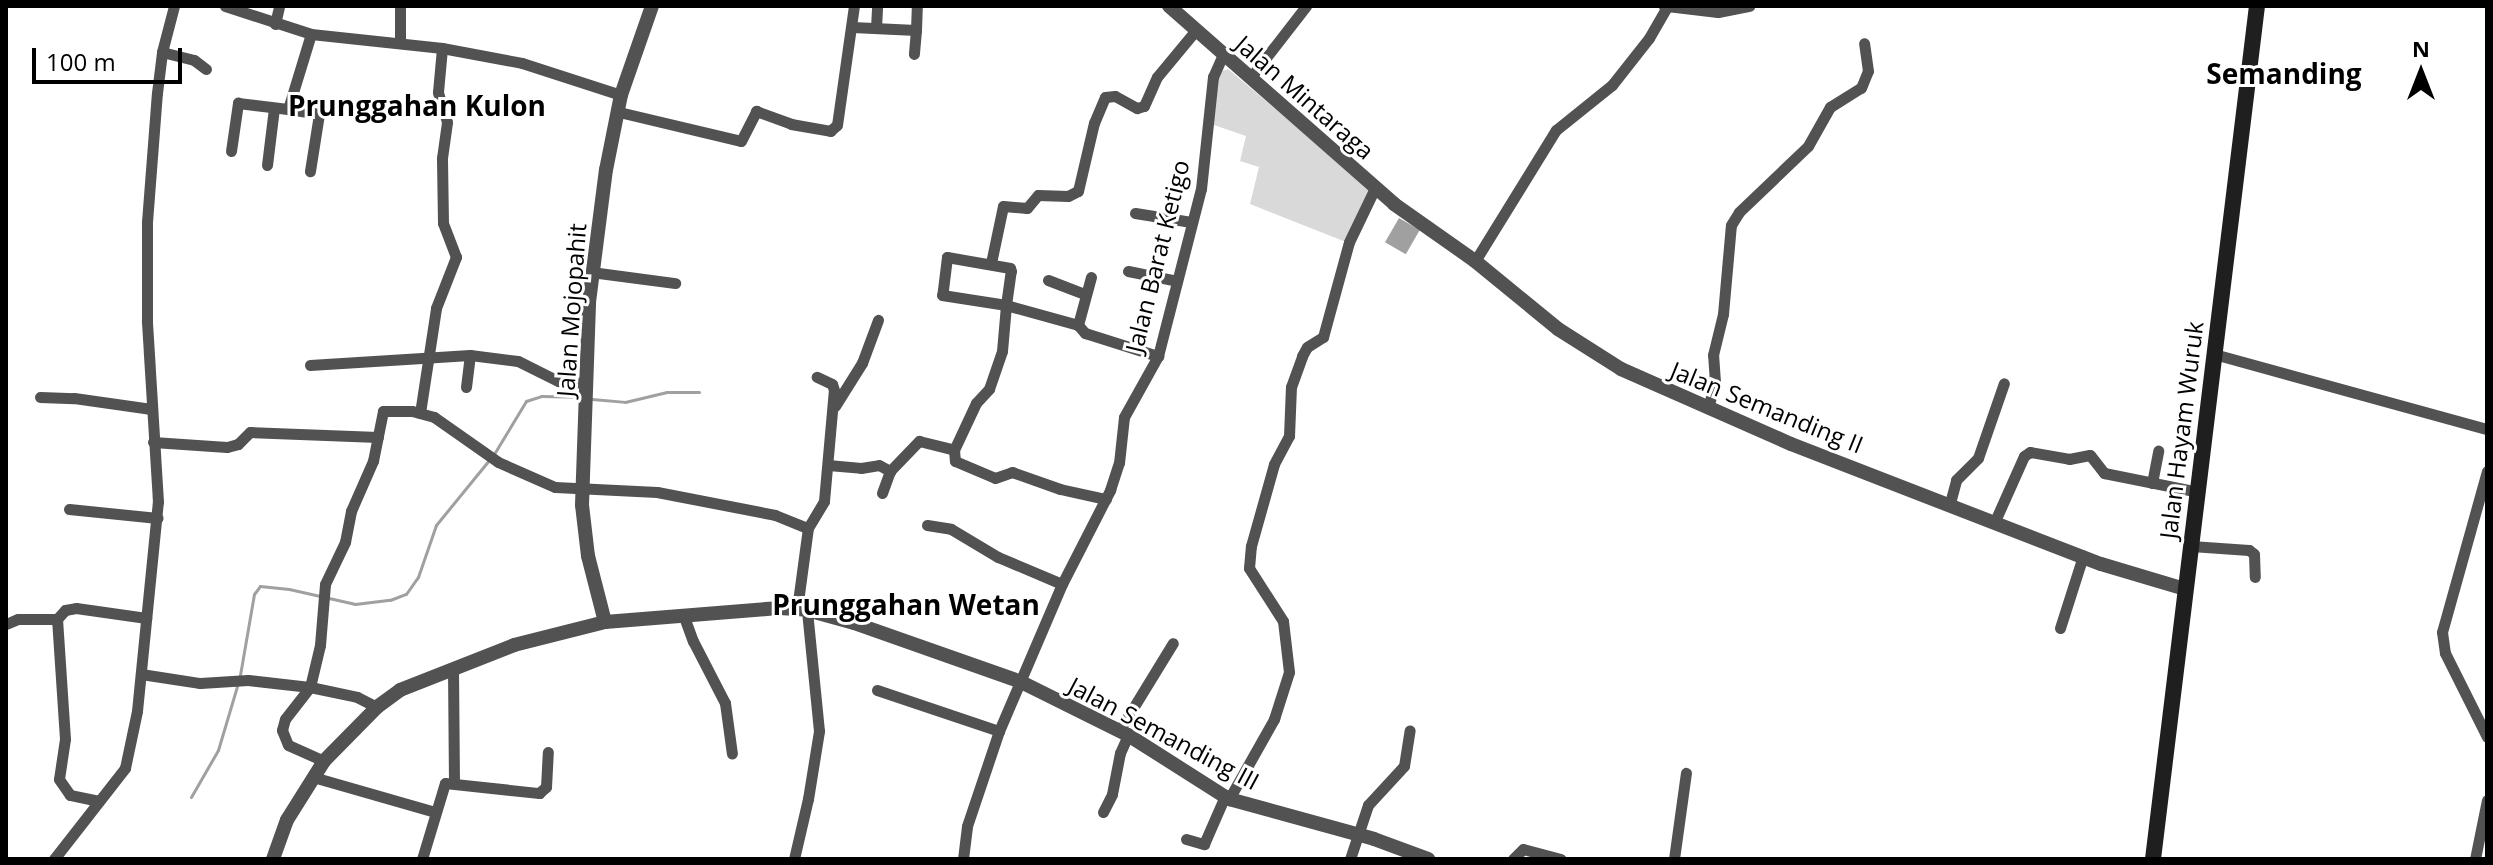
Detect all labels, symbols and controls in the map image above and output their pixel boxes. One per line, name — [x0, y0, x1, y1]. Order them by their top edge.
street label: Jalan Mintaraga — [1230, 29, 1380, 165]
scale bar — [36, 32, 186, 82]
north arrow — [2381, 32, 2461, 112]
text: N — [2412, 33, 2430, 63]
text: 100 m — [46, 45, 116, 78]
district label: Semanding — [2206, 56, 2362, 90]
district label: Prunggahan Kulon — [288, 88, 546, 122]
street label: Jalan Barat Ketigo — [1119, 157, 1195, 355]
street label: Jalan Mojopahit — [551, 222, 591, 398]
street label: Jalan Hayam Wuruk — [2153, 320, 2209, 540]
street label: Jalan Semanding II — [1666, 355, 1868, 459]
district label: Prunggahan Wetan — [772, 587, 1040, 621]
street label: Jalan Semanding III — [1064, 671, 1264, 795]

